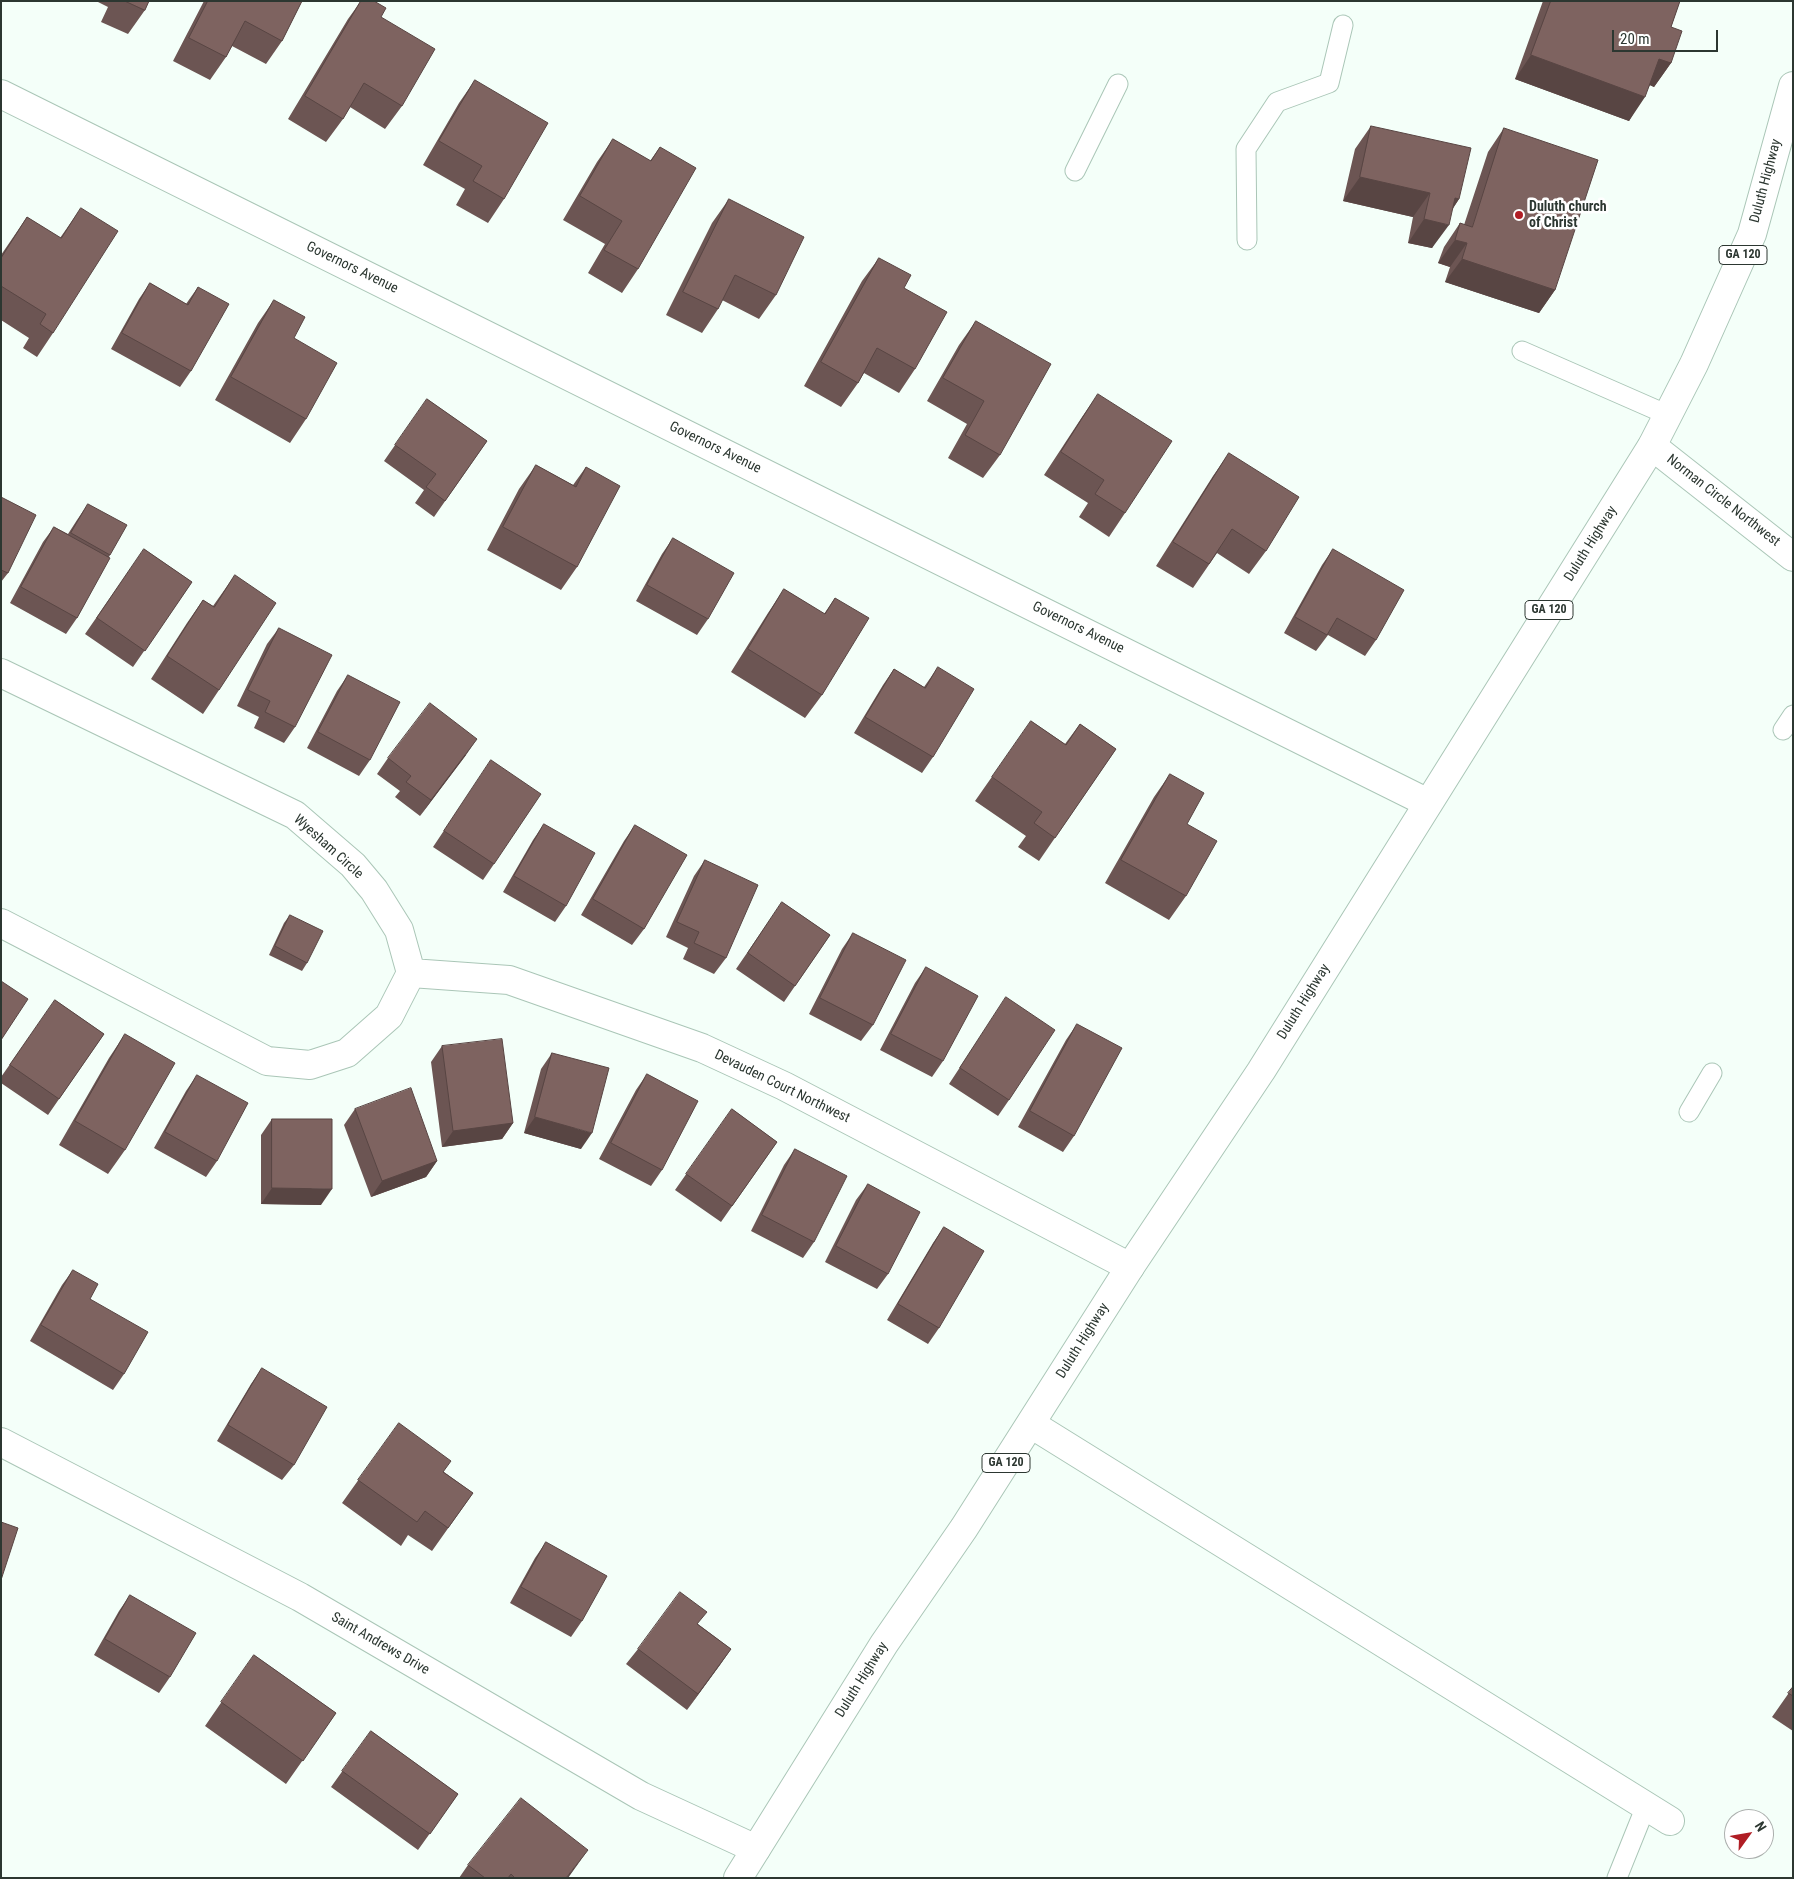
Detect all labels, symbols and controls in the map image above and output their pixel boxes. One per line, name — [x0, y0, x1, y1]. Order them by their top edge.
scale bar — [1614, 20, 1720, 52]
text: 20 m — [1620, 30, 1650, 48]
street label: Duluth Highway — [1747, 137, 1785, 225]
place label: Duluth church of Christ — [1529, 199, 1607, 232]
marker: Duluth church of Christ — [1513, 209, 1525, 221]
street label: Governors Avenue — [303, 239, 401, 297]
road number: GA 120 — [1719, 246, 1767, 264]
street label: Governors Avenue — [666, 419, 764, 477]
street label: Norman Circle Northwest — [1663, 451, 1783, 551]
street label: Duluth Highway — [1561, 503, 1621, 585]
street label: Governors Avenue — [1029, 599, 1127, 657]
road number: GA 120 — [1525, 600, 1573, 620]
street label: Wyesham Circle — [290, 811, 366, 883]
street label: Duluth Highway — [1274, 961, 1334, 1043]
street label: Devauden Court Northwest — [712, 1047, 852, 1127]
street label: Duluth Highway — [1053, 1300, 1113, 1382]
road number: GA 120 — [982, 1454, 1030, 1472]
street label: Saint Andrews Drive — [328, 1609, 432, 1679]
street label: Duluth Highway — [832, 1639, 892, 1721]
north arrow — [1724, 1809, 1774, 1859]
text: N — [1752, 1819, 1770, 1834]

